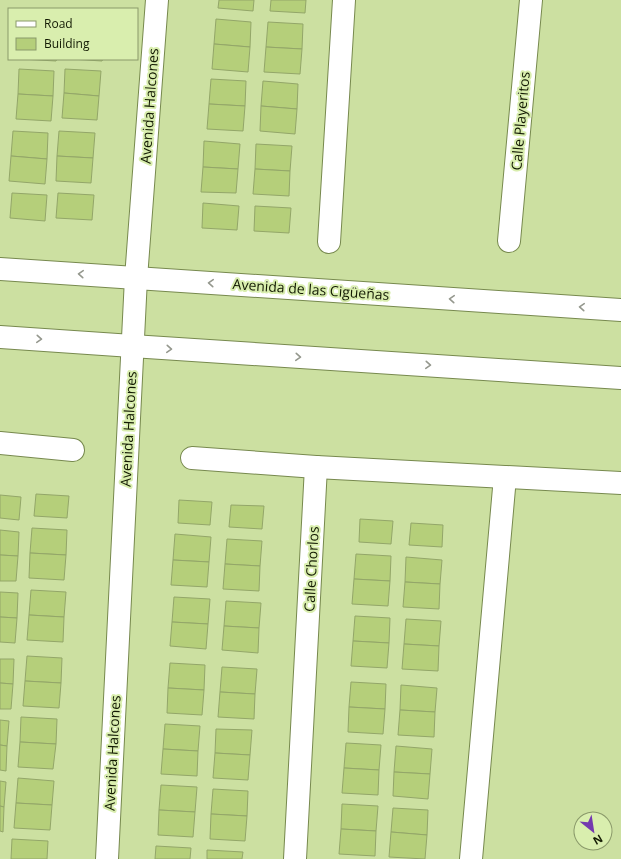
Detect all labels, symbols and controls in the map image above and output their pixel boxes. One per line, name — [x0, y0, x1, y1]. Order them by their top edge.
legend — [8, 8, 138, 60]
text: Road — [44, 15, 73, 32]
text: Building — [44, 35, 90, 52]
street label: Avenida Halcones — [135, 47, 163, 164]
street label: Calle Playeritos — [506, 70, 534, 171]
one-way arrow — [78, 270, 84, 278]
street label: Avenida de las Cigüeñas — [232, 274, 390, 304]
one-way arrow — [208, 278, 214, 287]
one-way arrow — [449, 294, 455, 303]
one-way arrow — [579, 303, 585, 312]
one-way arrow — [36, 335, 42, 344]
one-way arrow — [166, 344, 172, 353]
one-way arrow — [295, 352, 301, 361]
one-way arrow — [425, 361, 431, 370]
street label: Avenida Halcones — [115, 370, 141, 487]
street label: Calle Chorlos — [299, 526, 323, 612]
street label: Avenida Halcones — [99, 694, 125, 811]
north arrow — [573, 811, 613, 851]
text: N — [591, 831, 606, 849]

